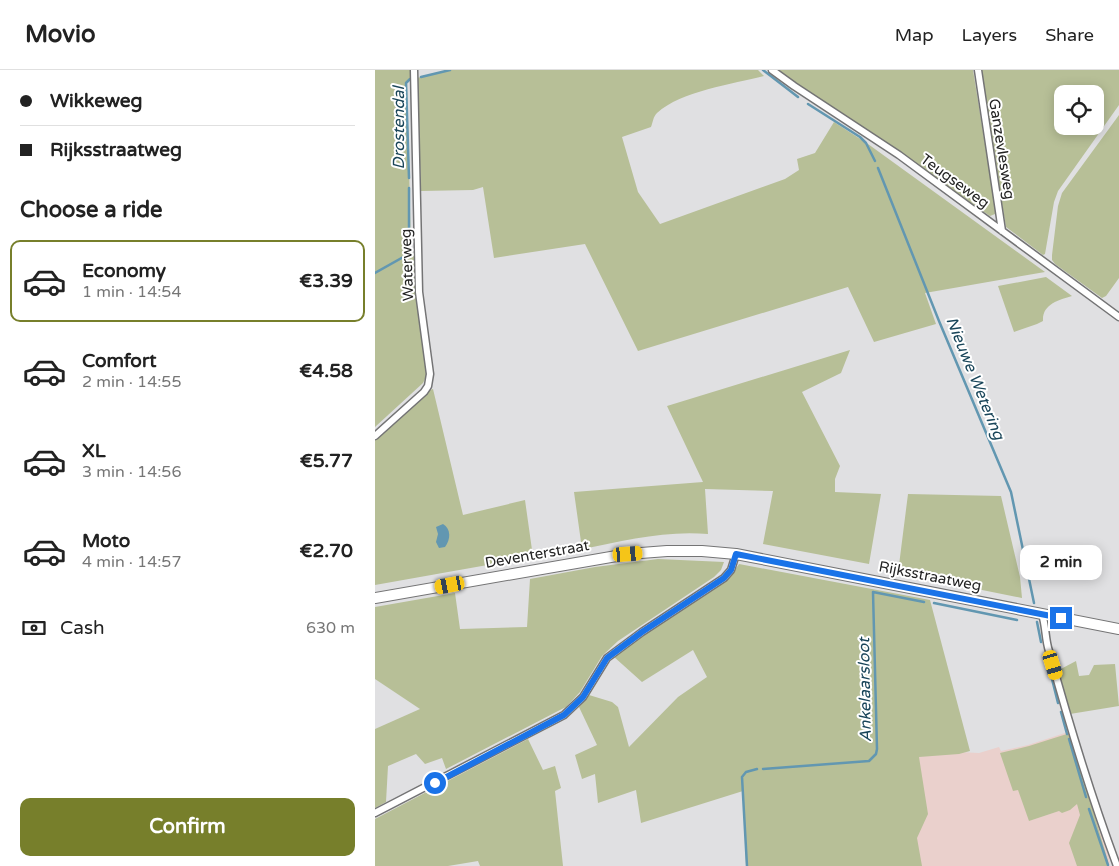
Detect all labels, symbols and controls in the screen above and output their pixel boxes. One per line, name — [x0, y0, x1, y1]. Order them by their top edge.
text: Movio — [25, 20, 96, 49]
text: Map — [895, 24, 934, 46]
text: Layers — [962, 24, 1017, 46]
text: Share — [1045, 24, 1094, 46]
water label: Drostendal — [389, 85, 409, 169]
map controls — [1054, 85, 1104, 135]
button: locate — [1054, 85, 1104, 135]
text: Wikkeweg — [50, 90, 143, 112]
street label: Ganzevlesweg — [985, 97, 1019, 201]
text: Rijksstraatweg — [50, 139, 182, 161]
street label: Teugseweg — [917, 150, 993, 212]
text: Choose a ride — [20, 197, 163, 223]
street label: Waterweg — [397, 229, 417, 301]
icon: car — [22, 259, 67, 304]
text: Economy — [82, 260, 166, 282]
text: €3.39 — [299, 270, 353, 292]
text: 1 min · 14:54 — [82, 282, 181, 302]
water label: Nieuwe Wetering — [941, 314, 1009, 444]
icon: car — [22, 349, 67, 394]
text: Comfort — [82, 350, 156, 372]
text: €4.58 — [299, 360, 353, 382]
text: 2 min · 14:55 — [82, 372, 181, 392]
icon: car — [22, 439, 67, 484]
text: XL — [82, 440, 106, 462]
text: €5.77 — [300, 450, 353, 472]
text: 3 min · 14:56 — [82, 462, 181, 482]
icon: car — [22, 529, 67, 574]
text: Moto — [82, 530, 130, 552]
street label: Deventerstraat — [483, 536, 591, 572]
text: €2.70 — [299, 540, 353, 562]
car — [612, 545, 643, 563]
callout: 2 min — [1020, 546, 1102, 580]
text: 4 min · 14:57 — [82, 552, 181, 572]
text: 2 min — [1040, 552, 1082, 572]
street label: Rijksstraatweg — [877, 557, 983, 595]
car — [433, 575, 466, 595]
route end — [1050, 607, 1072, 629]
icon: cash — [20, 614, 48, 642]
text: Cash — [60, 617, 105, 639]
text: 630 m — [306, 618, 355, 638]
water label: Ankelaarsloot — [854, 636, 876, 742]
car — [1041, 648, 1064, 682]
route start — [424, 772, 446, 794]
button: Confirm — [20, 798, 355, 856]

